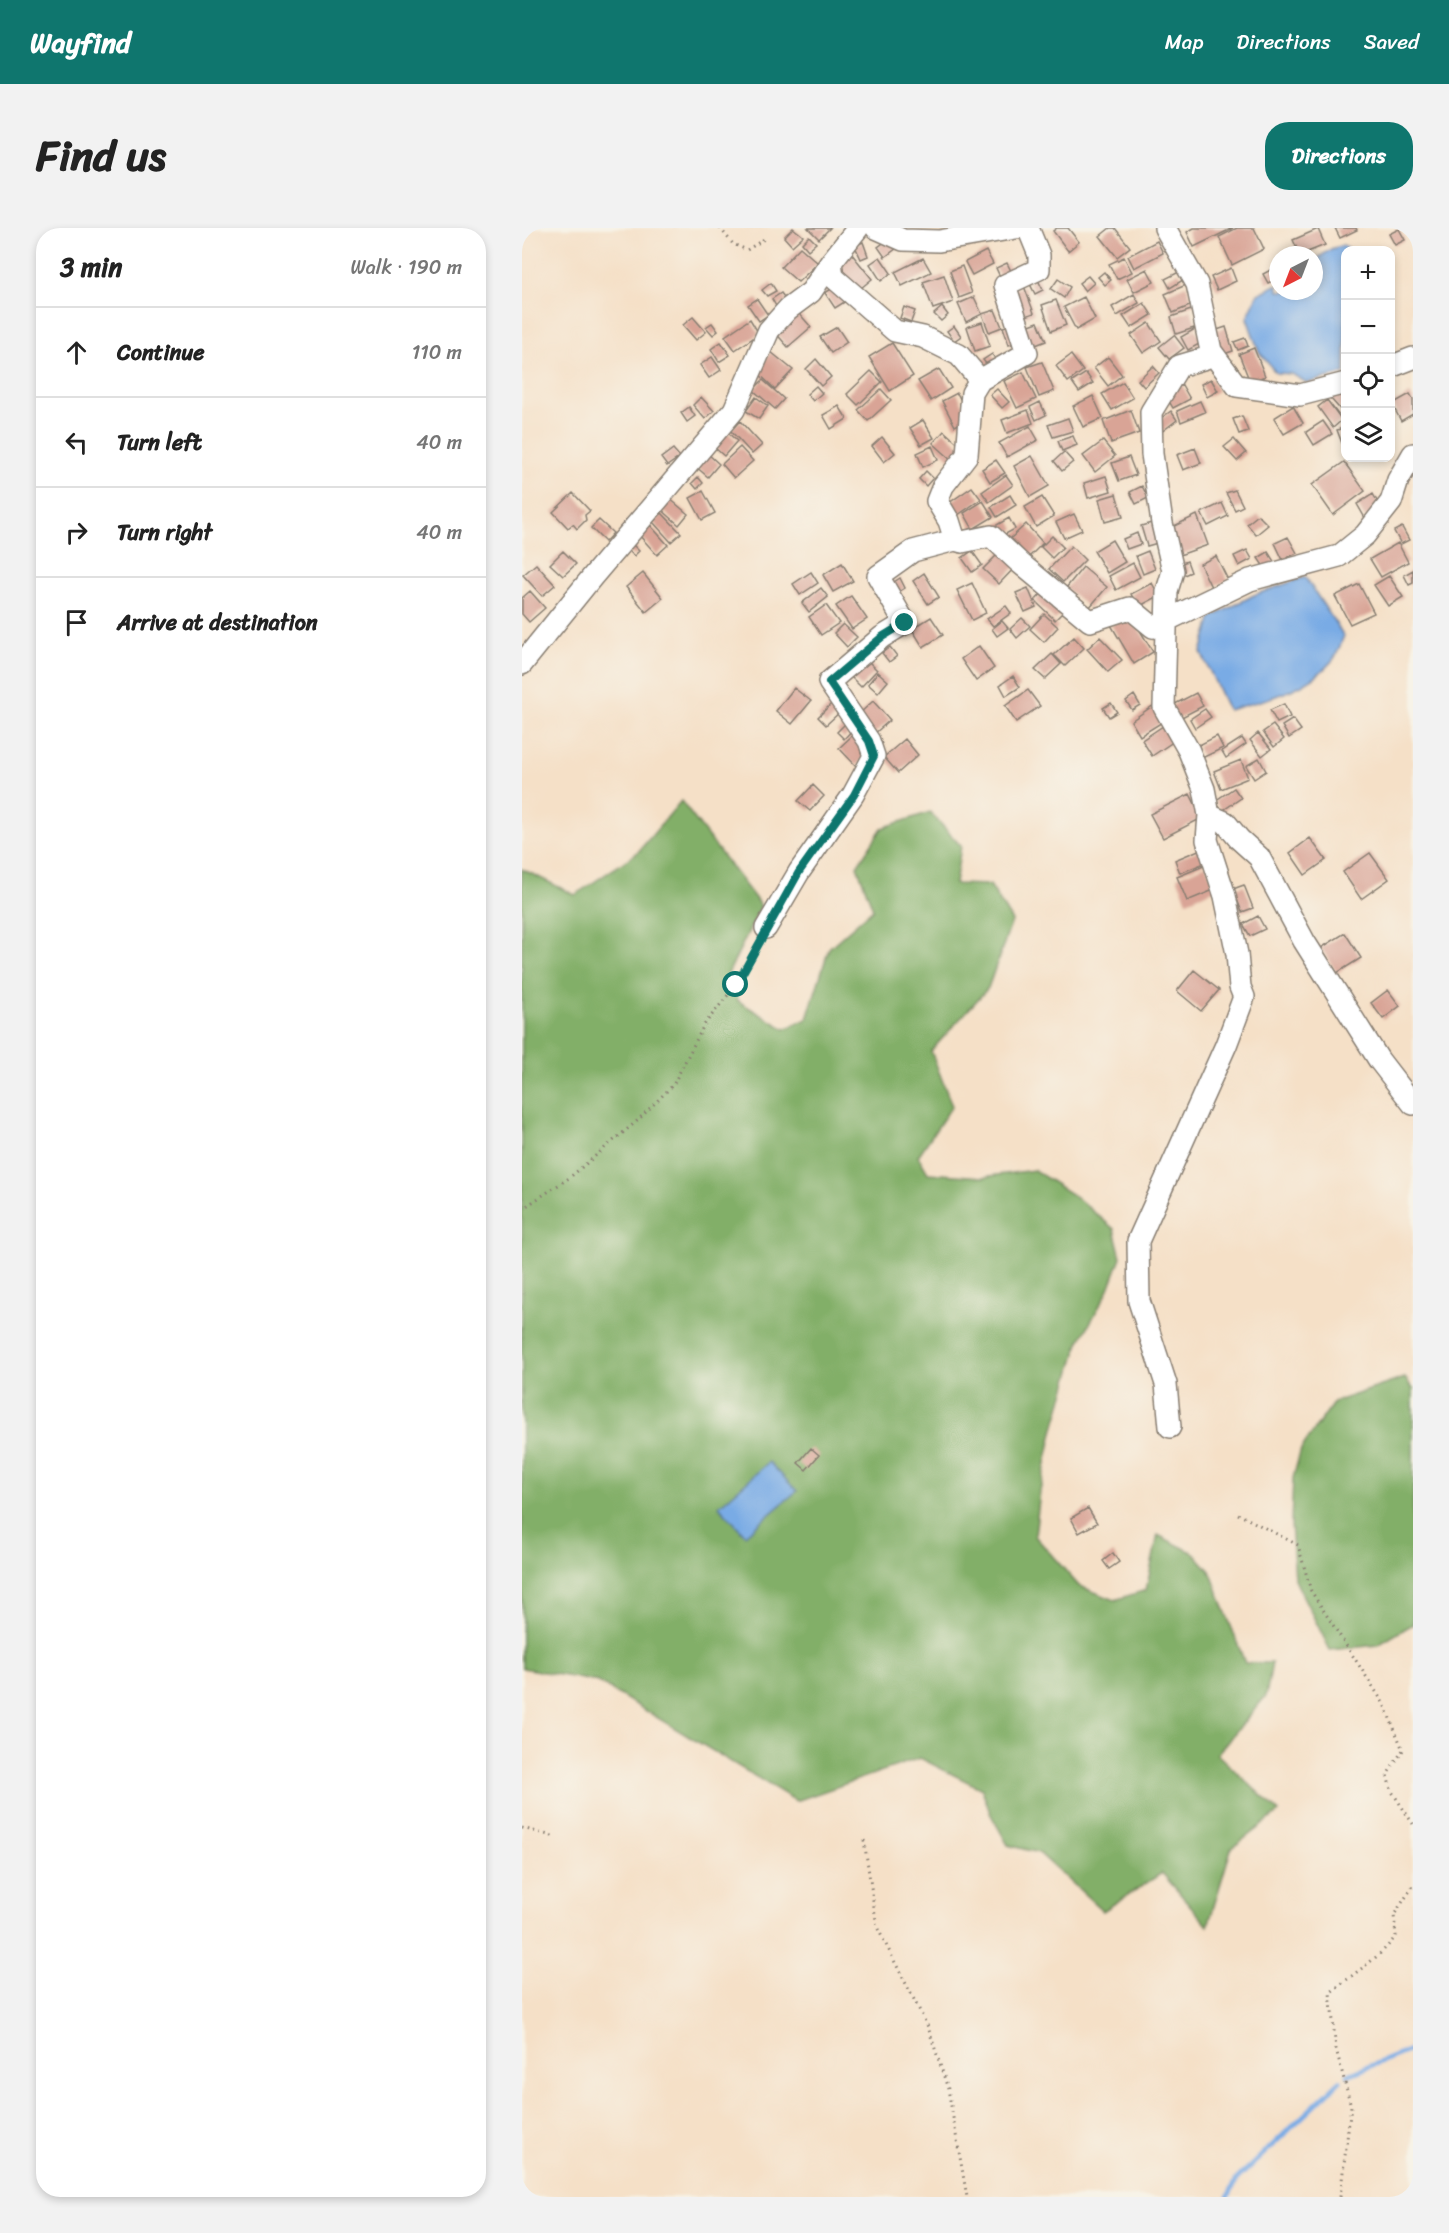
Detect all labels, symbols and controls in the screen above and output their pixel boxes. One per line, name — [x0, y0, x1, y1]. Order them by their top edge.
text: Wayfind — [30, 18, 131, 67]
text: Map — [1165, 23, 1203, 61]
text: Directions — [1236, 23, 1331, 61]
text: Saved — [1364, 23, 1419, 61]
text: Find us — [36, 119, 166, 193]
button: Directions — [1265, 122, 1413, 190]
text: 3 min — [60, 244, 122, 290]
north arrow — [1269, 246, 1323, 300]
map controls — [1341, 246, 1395, 462]
button: + — [1341, 246, 1395, 300]
text: Walk · 190 m — [350, 250, 462, 285]
button: − — [1341, 300, 1395, 354]
text: Continue — [117, 333, 205, 372]
text: 110 m — [412, 335, 462, 370]
icon: ahead — [60, 336, 93, 369]
button: locate — [1341, 354, 1395, 408]
button: layers — [1341, 408, 1395, 462]
text: Turn left — [117, 423, 202, 462]
text: 40 m — [416, 425, 462, 460]
icon: left — [60, 426, 93, 459]
text: Turn right — [117, 513, 212, 552]
text: 40 m — [416, 515, 462, 550]
icon: right — [60, 516, 93, 549]
text: Arrive at destination — [117, 603, 318, 642]
icon: arrive — [60, 606, 93, 639]
route end — [891, 609, 917, 635]
route start — [722, 971, 748, 997]

